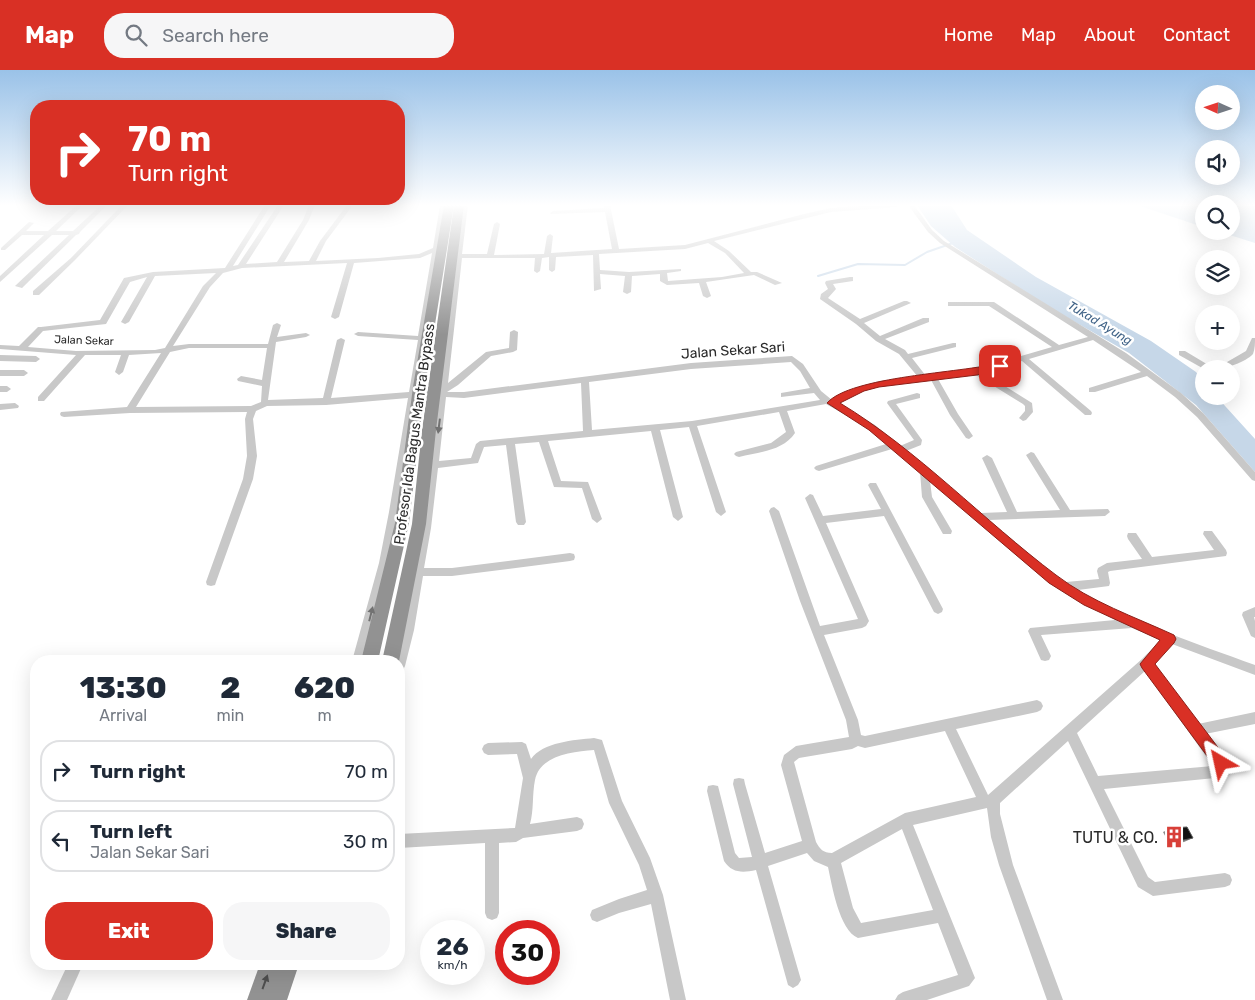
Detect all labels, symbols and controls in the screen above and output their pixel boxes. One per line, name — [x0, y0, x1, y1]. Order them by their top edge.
search box — [104, 13, 454, 58]
text: Map — [25, 21, 74, 49]
icon: search — [122, 21, 150, 49]
text: Search here — [162, 24, 269, 47]
text: Home — [944, 24, 993, 46]
text: Map — [1021, 24, 1056, 46]
text: About — [1084, 24, 1135, 46]
text: Contact — [1163, 24, 1230, 46]
north arrow — [1195, 85, 1240, 130]
map controls — [1195, 85, 1240, 405]
text: 70 m — [128, 118, 211, 160]
icon: right — [45, 120, 110, 185]
button: sound — [1195, 140, 1240, 185]
text: Turn right — [128, 160, 228, 187]
button: search — [1195, 195, 1240, 240]
button: layers — [1195, 250, 1240, 295]
water label: Tukad Ayung — [1065, 298, 1135, 348]
button: + — [1195, 305, 1240, 350]
street label: Profesor Ida Bagus Mantra Bypass — [391, 322, 438, 546]
street label: Jalan Sekar — [54, 333, 115, 348]
street label: Jalan Sekar Sari — [680, 338, 786, 363]
pin — [979, 345, 1021, 387]
icon: arrive — [986, 352, 1014, 380]
button: − — [1195, 360, 1240, 405]
one-way arrow — [435, 418, 443, 434]
one-way arrow — [367, 607, 375, 622]
text: 13:30 — [80, 670, 167, 706]
text: 2 — [220, 670, 240, 706]
text: 620 — [294, 670, 355, 706]
text: Arrival — [99, 706, 147, 725]
text: min — [216, 706, 244, 725]
text: m — [317, 706, 332, 725]
position arrow — [1194, 736, 1246, 788]
icon: right — [47, 757, 75, 785]
text: Turn right — [90, 760, 185, 783]
text: 70 m — [345, 760, 388, 783]
text: Turn left — [90, 820, 172, 843]
building icon: TUTU & CO. — [1161, 824, 1187, 850]
icon: left — [47, 827, 75, 855]
place label: TUTU & CO. — [1073, 828, 1158, 847]
text: 30 m — [343, 830, 388, 853]
text: Jalan Sekar Sari — [90, 843, 209, 862]
button: Exit — [45, 902, 213, 960]
button: Share — [223, 902, 390, 960]
speed limit sign: 30 — [495, 920, 560, 985]
text: 26 — [436, 932, 469, 961]
text: km/h — [438, 958, 467, 972]
one-way arrow — [261, 974, 269, 989]

